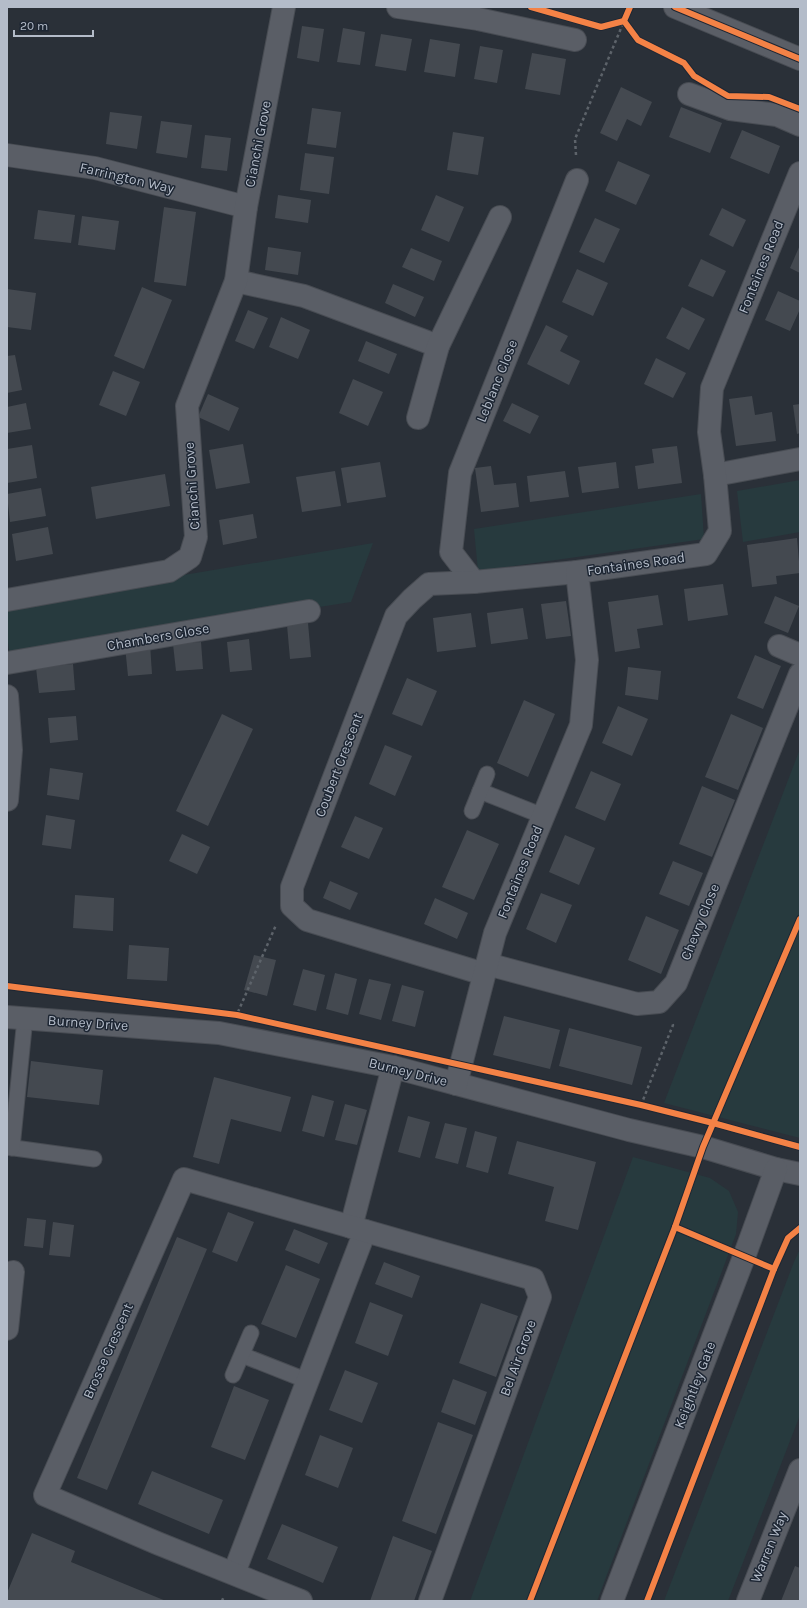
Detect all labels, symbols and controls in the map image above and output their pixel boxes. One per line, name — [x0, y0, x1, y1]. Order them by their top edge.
scale bar — [14, 12, 93, 38]
text: 20 m — [20, 19, 48, 33]
street label: Cianchi Grove — [241, 99, 275, 189]
street label: Farrington Way — [78, 159, 176, 197]
street label: Fontaines Road — [735, 218, 787, 316]
street label: Leblanc Close — [473, 337, 521, 425]
street label: Cianchi Grove — [180, 441, 204, 531]
street label: Fontaines Road — [586, 549, 686, 579]
street label: Chambers Close — [105, 620, 211, 654]
street label: Coubert Crescent — [311, 711, 367, 819]
street label: Fontaines Road — [494, 823, 546, 921]
street label: Chevry Close — [677, 881, 723, 963]
street label: Burney Drive — [47, 1012, 129, 1034]
street label: Burney Drive — [367, 1054, 449, 1090]
street label: Brosse Crescent — [79, 1301, 137, 1401]
street label: Bel Air Grove — [496, 1318, 540, 1398]
street label: Keightley Gate — [671, 1339, 719, 1431]
street label: Warren Way — [747, 1509, 791, 1585]

